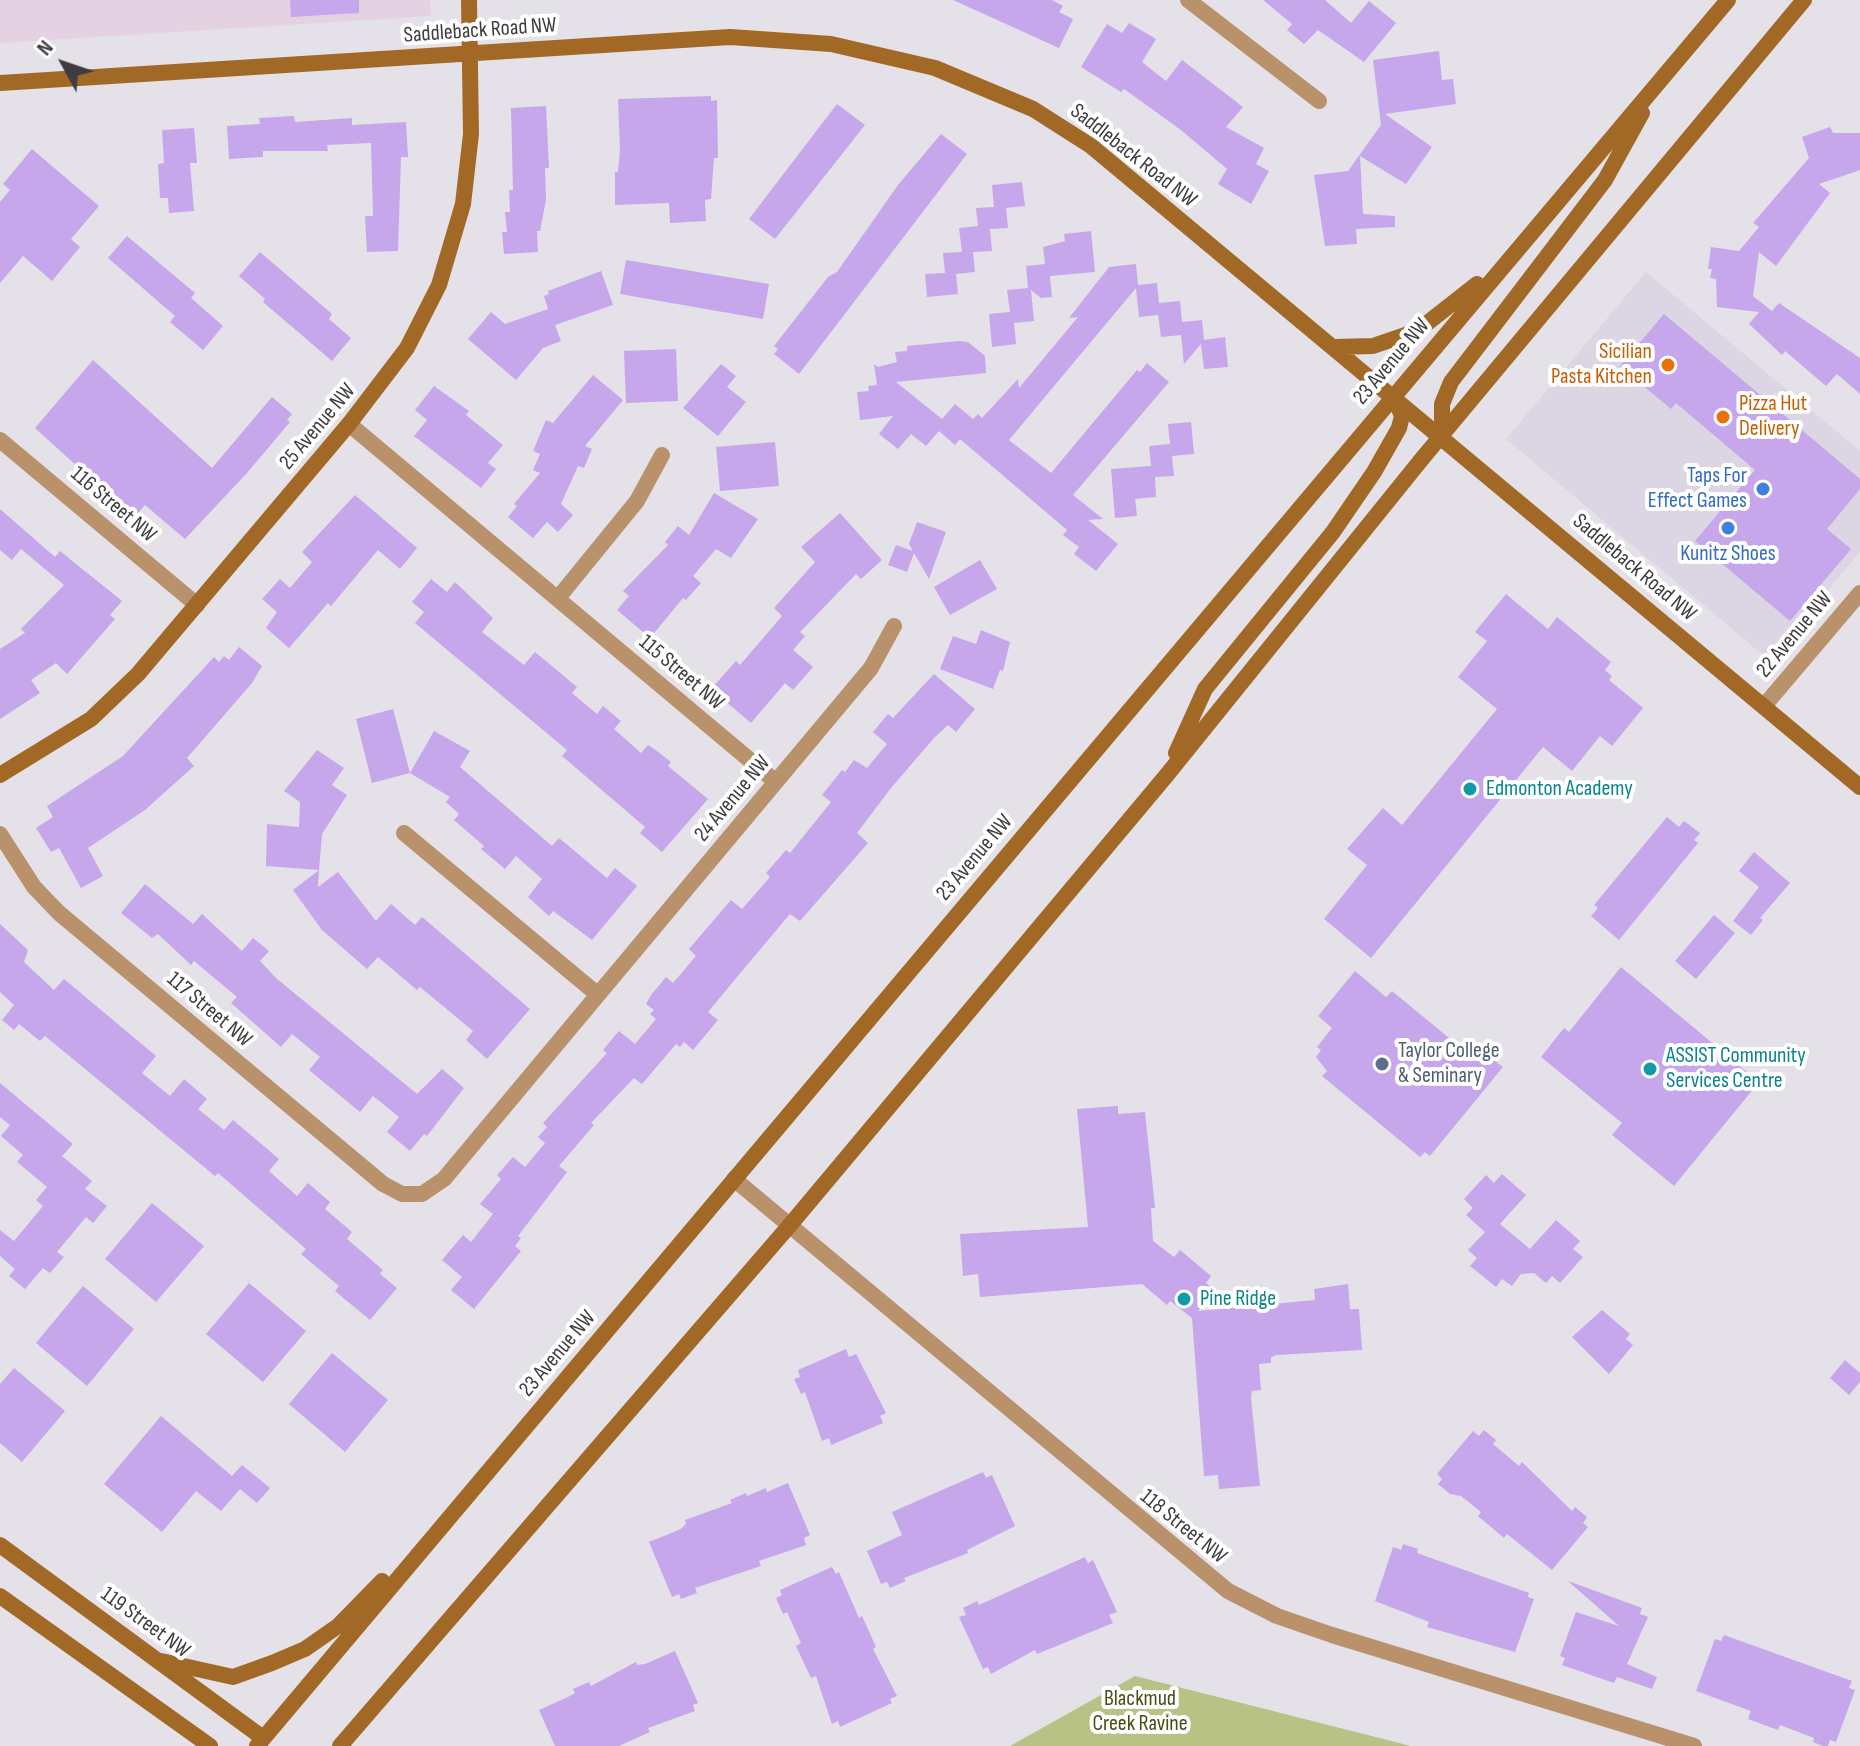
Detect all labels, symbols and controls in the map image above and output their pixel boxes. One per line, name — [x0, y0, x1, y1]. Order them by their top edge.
street label: Saddleback Road NW — [403, 12, 557, 50]
north arrow — [24, 24, 104, 104]
text: N — [31, 35, 59, 61]
street label: Saddleback Road NW — [1065, 98, 1201, 214]
street label: 23 Avenue NW — [1348, 313, 1436, 411]
place label: Sicilian Pasta Kitchen — [1551, 339, 1652, 390]
marker: Sicilian Pasta Kitchen — [1659, 356, 1677, 374]
street label: 25 Avenue NW — [274, 379, 362, 475]
place label: Pizza Hut Delivery — [1739, 391, 1807, 442]
marker: Pizza Hut Delivery — [1714, 408, 1732, 426]
street label: 116 Street NW — [65, 461, 161, 549]
place label: Taps For Effect Games — [1648, 463, 1747, 514]
marker: Taps For Effect Games — [1754, 480, 1772, 498]
street label: Saddleback Road NW — [1567, 509, 1701, 627]
marker: Kunitz Shoes — [1719, 519, 1737, 537]
place label: Kunitz Shoes — [1680, 541, 1776, 567]
street label: 22 Avenue NW — [1751, 586, 1839, 684]
street label: 115 Street NW — [633, 630, 729, 716]
street label: 24 Avenue NW — [689, 751, 777, 847]
place label: Edmonton Academy — [1486, 776, 1633, 802]
marker: Edmonton Academy — [1461, 780, 1479, 798]
street label: 23 Avenue NW — [931, 809, 1019, 907]
street label: 117 Street NW — [161, 967, 257, 1053]
place label: Taylor College & Seminary — [1398, 1038, 1499, 1090]
place label: ASSIST Community Services Centre — [1666, 1043, 1806, 1094]
marker: Taylor College & Seminary — [1373, 1055, 1391, 1073]
marker: ASSIST Community Services Centre — [1641, 1060, 1659, 1078]
place label: Pine Ridge — [1200, 1286, 1276, 1312]
marker: Pine Ridge — [1175, 1290, 1193, 1308]
street label: 23 Avenue NW — [514, 1305, 602, 1403]
street label: 118 Street NW — [1134, 1484, 1232, 1570]
street label: 119 Street NW — [95, 1582, 195, 1664]
park label: Blackmud Creek Ravine — [1092, 1686, 1188, 1738]

